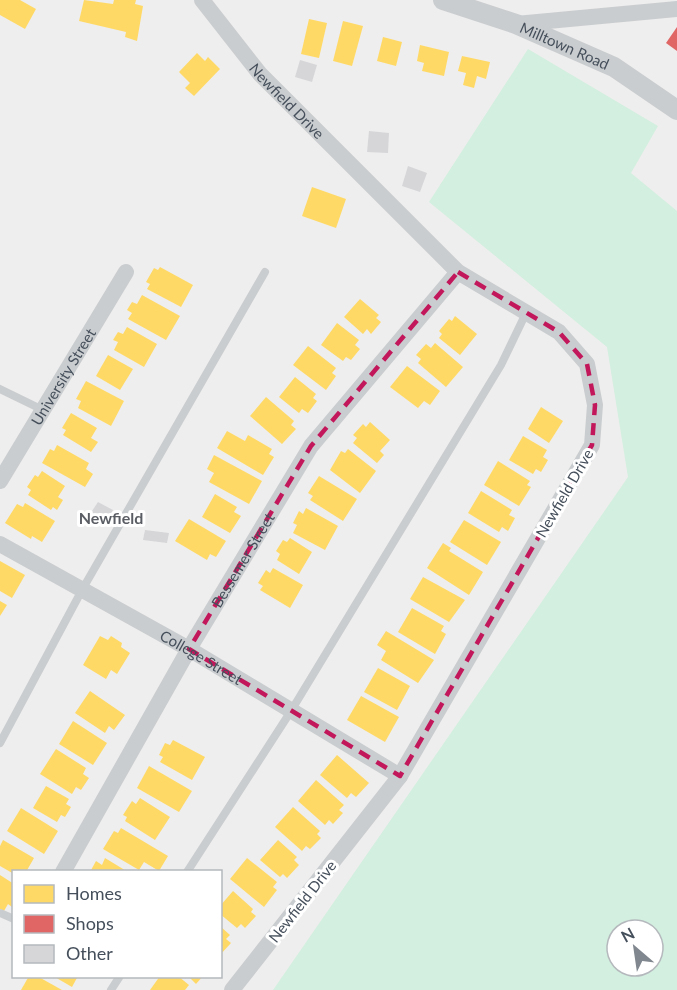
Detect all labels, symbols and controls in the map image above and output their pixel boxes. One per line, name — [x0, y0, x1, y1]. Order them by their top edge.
street label: Milltown Road — [517, 18, 612, 73]
street label: Newfield Drive — [246, 59, 328, 142]
street label: University Street — [27, 324, 99, 428]
street label: Newfield Drive — [531, 446, 597, 540]
district label: Newfield — [79, 508, 143, 527]
street label: Bessemer Street — [207, 509, 278, 611]
street label: College Street — [157, 626, 246, 688]
street label: Newfield Drive — [264, 856, 340, 946]
legend — [12, 870, 222, 978]
text: Homes — [66, 882, 122, 904]
text: Shops — [66, 912, 114, 934]
north arrow — [605, 918, 665, 978]
text: N — [617, 923, 637, 946]
text: Other — [66, 942, 113, 964]

